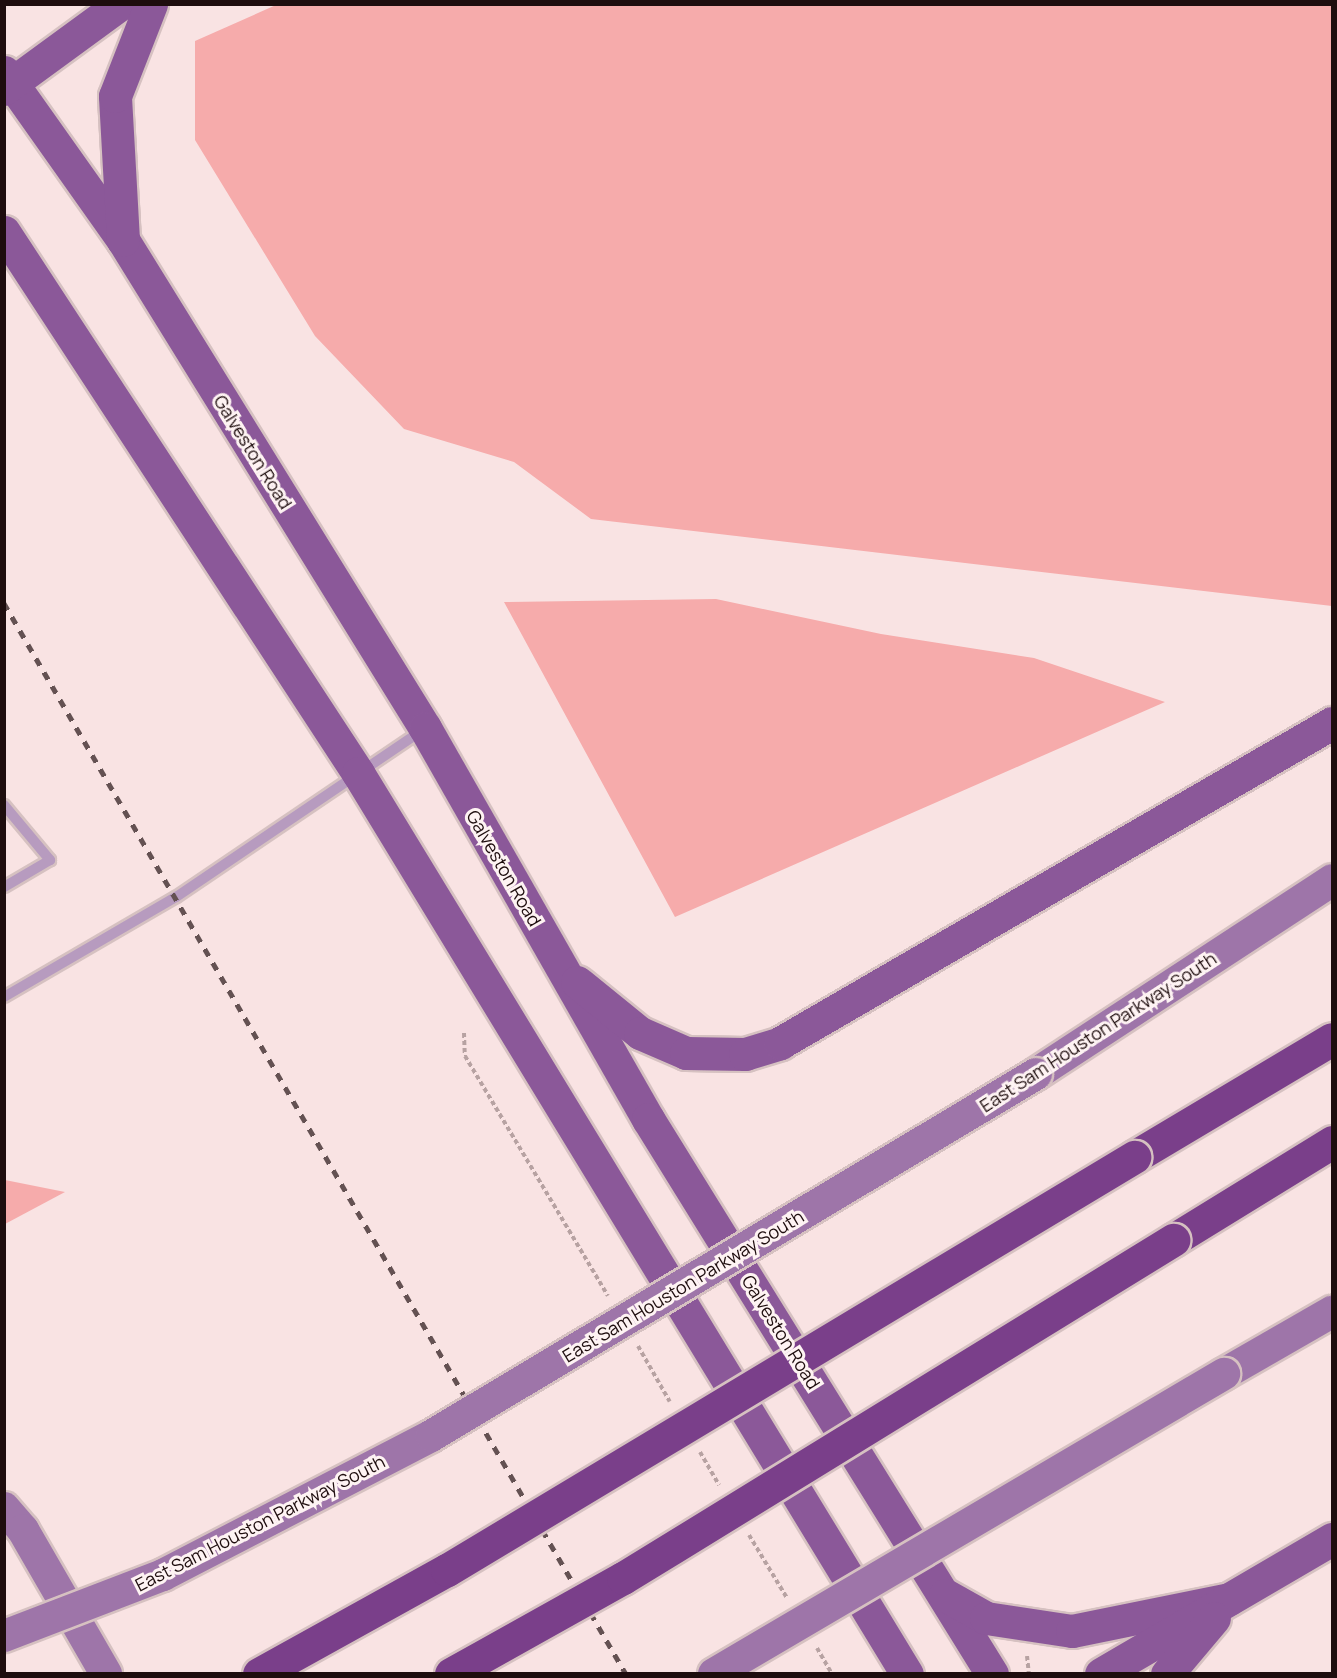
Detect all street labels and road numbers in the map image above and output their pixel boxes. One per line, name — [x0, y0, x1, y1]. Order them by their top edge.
street label: Galveston Road — [209, 391, 297, 513]
street label: Galveston Road — [462, 806, 546, 930]
street label: East Sam Houston Parkway South — [976, 947, 1220, 1117]
street label: East Sam Houston Parkway South — [559, 1205, 807, 1367]
street label: Galveston Road — [737, 1271, 825, 1393]
street label: East Sam Houston Parkway South — [132, 1450, 388, 1596]

